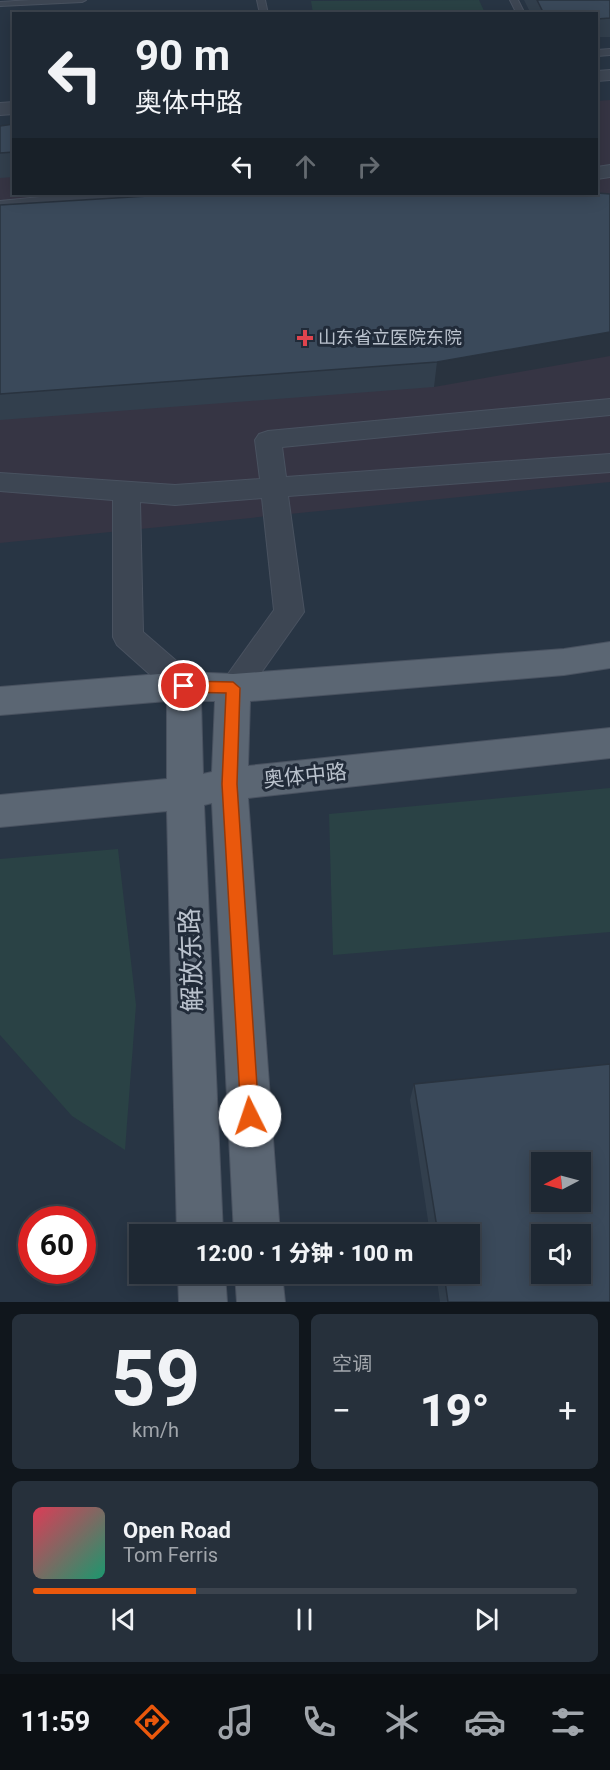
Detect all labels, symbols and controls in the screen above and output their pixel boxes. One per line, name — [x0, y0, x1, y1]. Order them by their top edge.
text: 90 m — [135, 31, 230, 80]
icon: left — [36, 36, 114, 114]
text: 奥体中路 — [135, 87, 243, 119]
icon: left — [226, 150, 259, 183]
icon: ahead — [289, 150, 322, 183]
icon: right — [352, 150, 385, 183]
place label: 山东省立医院东院 — [318, 327, 462, 348]
marker: 山东省立医院东院 — [296, 329, 314, 347]
pin — [158, 660, 209, 711]
icon: arrive — [167, 669, 200, 702]
street label: 奥体中路 — [262, 760, 348, 792]
street label: 解放东路 — [174, 908, 208, 1012]
position arrow — [218, 1084, 282, 1148]
north arrow — [531, 1152, 591, 1212]
map controls — [531, 1152, 591, 1284]
speed limit sign: 60 — [18, 1206, 96, 1284]
button: sound — [531, 1224, 591, 1284]
text: 12:00 · 1 分钟 · 100 m — [196, 1241, 413, 1266]
text: 59 — [111, 1333, 200, 1424]
text: 空调 — [332, 1352, 372, 1376]
text: 19° — [420, 1384, 489, 1437]
text: − — [332, 1391, 351, 1430]
text: + — [558, 1391, 577, 1430]
text: km/h — [132, 1418, 179, 1442]
text: Open Road — [123, 1518, 231, 1543]
text: Tom Ferris — [123, 1543, 218, 1567]
icon: previous — [107, 1603, 140, 1636]
icon: pause — [288, 1603, 321, 1636]
icon: next — [470, 1603, 503, 1636]
icon: directions — [131, 1701, 173, 1743]
icon: music — [215, 1701, 257, 1743]
icon: phone — [298, 1701, 340, 1743]
icon: climate — [381, 1701, 423, 1743]
icon: car — [464, 1701, 506, 1743]
icon: filters — [547, 1701, 589, 1743]
text: 11:59 — [21, 1706, 90, 1738]

